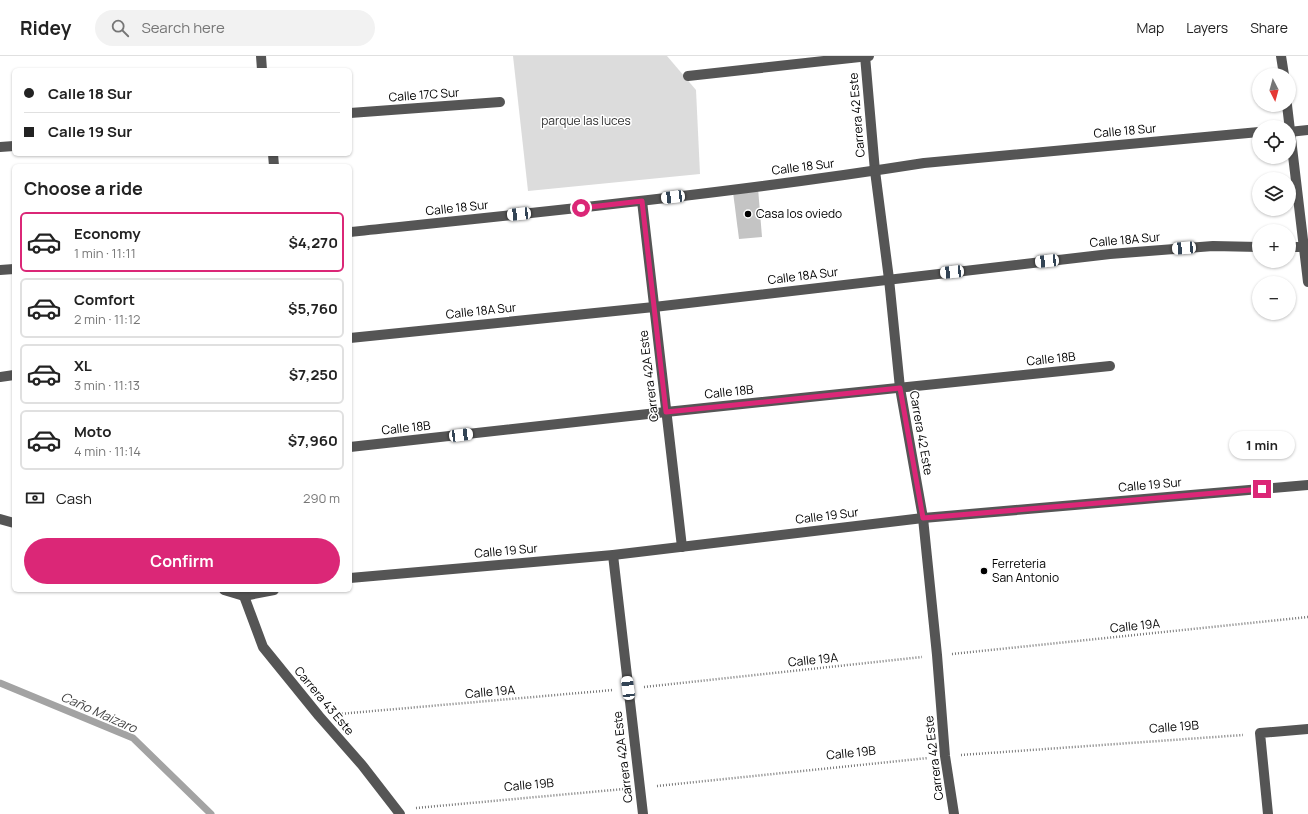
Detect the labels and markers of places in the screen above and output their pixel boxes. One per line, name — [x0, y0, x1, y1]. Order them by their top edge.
place label: Casa los oviedo — [756, 205, 842, 222]
marker: Casa los oviedo — [743, 209, 753, 219]
place label: Ferreteria San Antonio — [992, 555, 1059, 586]
marker: Ferreteria San Antonio — [979, 566, 989, 576]

